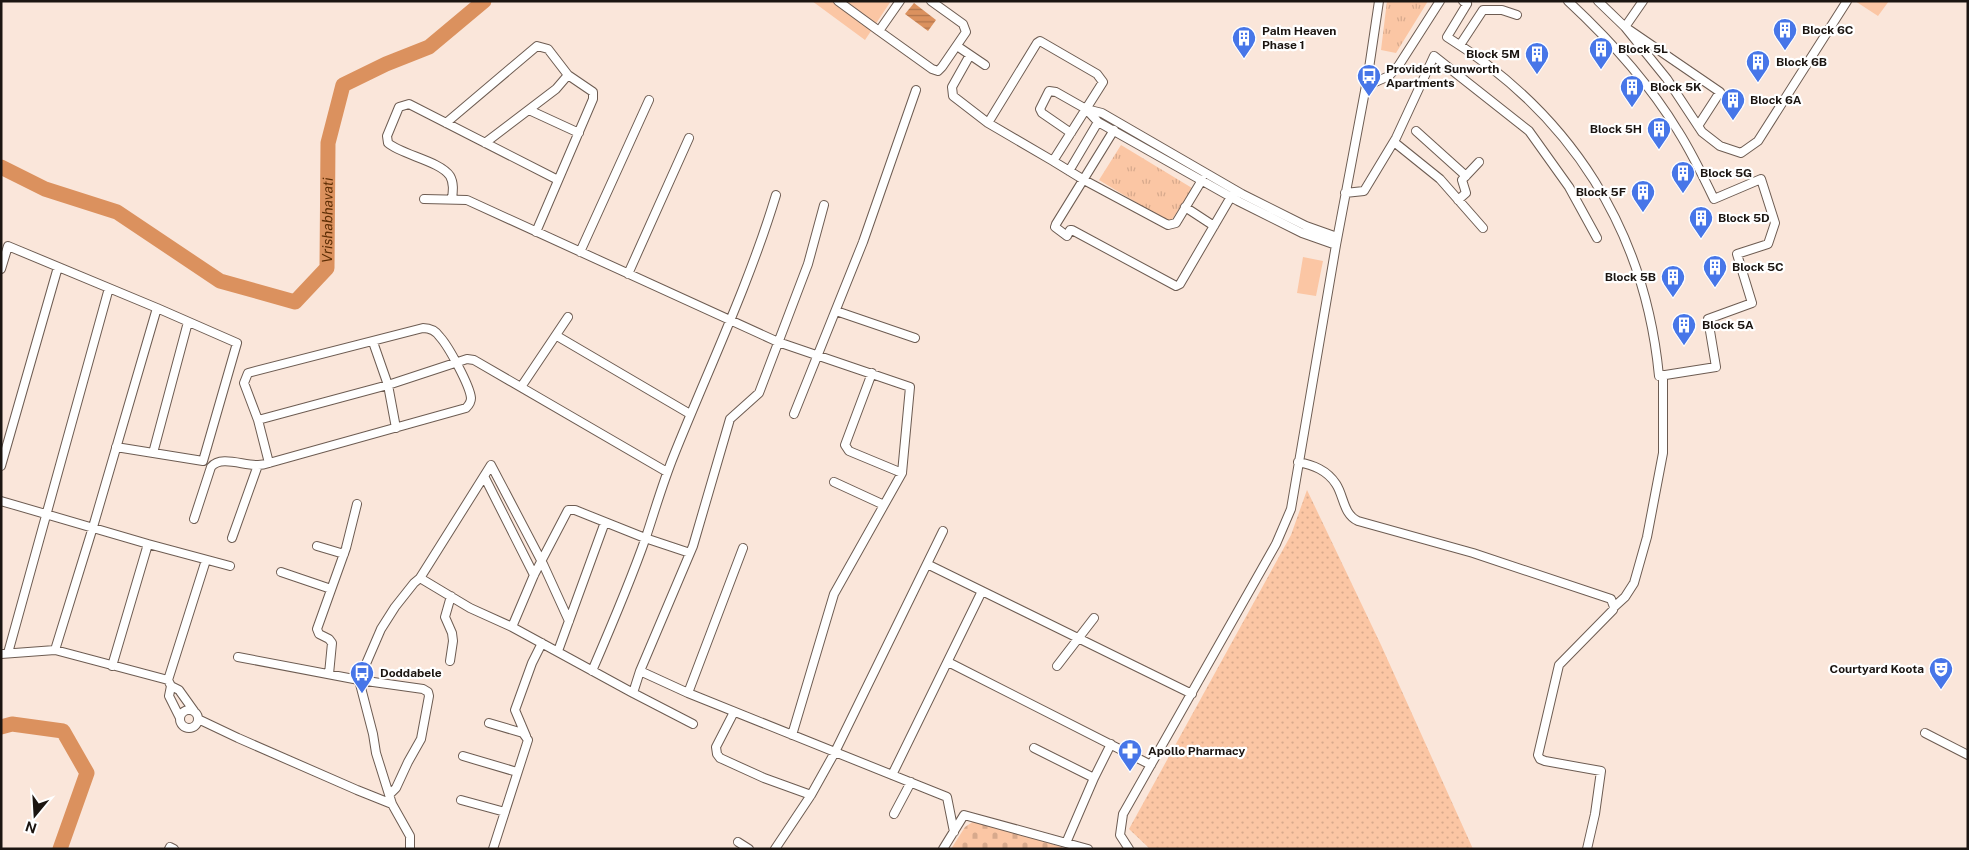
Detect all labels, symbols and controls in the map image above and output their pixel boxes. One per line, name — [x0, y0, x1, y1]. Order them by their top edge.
building icon: Block 6C — [1772, 17, 1798, 51]
place label: Block 6C — [1802, 23, 1854, 37]
place label: Palm Heaven Phase 1 — [1262, 24, 1336, 52]
building icon: Palm Heaven Phase 1 — [1231, 25, 1257, 59]
building icon: Block 5L — [1588, 36, 1614, 70]
building icon: Block 5M — [1524, 41, 1550, 75]
place label: Block 5L — [1618, 42, 1668, 56]
place label: Block 5M — [1466, 47, 1520, 61]
building icon: Block 6B — [1745, 49, 1771, 83]
place label: Block 6B — [1776, 55, 1827, 69]
place label: Provident Sunworth Apartments — [1386, 62, 1499, 90]
bus stop icon: Provident Sunworth Apartments — [1356, 63, 1382, 97]
building icon: Block 5K — [1619, 74, 1645, 108]
place label: Block 5K — [1650, 80, 1702, 94]
building icon: Block 6A — [1720, 87, 1746, 121]
place label: Block 6A — [1750, 93, 1802, 107]
building icon: Block 5H — [1646, 116, 1672, 150]
place label: Block 5H — [1590, 122, 1642, 136]
building icon: Block 5G — [1670, 160, 1696, 194]
place label: Block 5G — [1700, 166, 1752, 180]
water label: Vrishabhavati — [319, 177, 336, 263]
building icon: Block 5F — [1630, 179, 1656, 213]
place label: Block 5F — [1576, 185, 1626, 199]
building icon: Block 5D — [1688, 205, 1714, 239]
place label: Block 5D — [1718, 211, 1770, 225]
building icon: Block 5C — [1702, 254, 1728, 288]
place label: Block 5C — [1732, 260, 1784, 274]
building icon: Block 5B — [1660, 264, 1686, 298]
place label: Block 5B — [1605, 270, 1656, 284]
building icon: Block 5A — [1671, 312, 1697, 346]
place label: Block 5A — [1702, 318, 1754, 332]
theatre icon: Courtyard Koota — [1928, 656, 1954, 690]
bus stop icon: Doddabele — [349, 660, 375, 694]
place label: Courtyard Koota — [1830, 662, 1924, 676]
place label: Doddabele — [380, 666, 442, 680]
pharmacy icon: Apollo Pharmacy — [1117, 738, 1143, 772]
place label: Apollo Pharmacy — [1148, 744, 1245, 758]
north arrow — [10, 790, 60, 840]
text: N — [23, 818, 39, 837]

